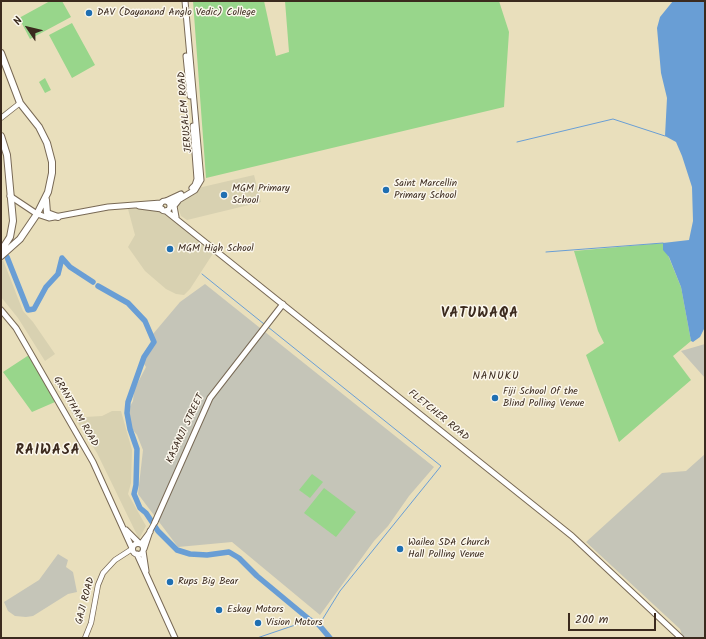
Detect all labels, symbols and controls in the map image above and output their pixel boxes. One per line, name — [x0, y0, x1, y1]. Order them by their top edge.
place label: DAV (Dayanand Anglo Vedic) College — [97, 7, 256, 19]
north arrow — [8, 8, 48, 48]
marker: DAV (Dayanand Anglo Vedic) College — [84, 8, 94, 18]
text: N — [9, 13, 28, 29]
street label: JERUSALEM ROAD — [176, 71, 196, 153]
place label: Saint Marcellin Primary School — [394, 178, 457, 202]
place label: MGM Primary School — [232, 183, 290, 206]
marker: Saint Marcellin Primary School — [381, 185, 391, 195]
marker: MGM Primary School — [219, 190, 229, 200]
place label: MGM High School — [178, 243, 254, 255]
marker: MGM High School — [165, 244, 175, 254]
district label: VATUWAQA — [441, 307, 519, 323]
district label: NANUKU — [472, 370, 520, 384]
street label: GRANTHAM ROAD — [50, 375, 100, 449]
place label: Fiji School Of the Blind Polling Venue — [503, 386, 584, 410]
street label: FLETCHER ROAD — [405, 388, 471, 444]
street label: KASANJI STREET — [165, 392, 207, 466]
marker: Fiji School Of the Blind Polling Venue — [490, 393, 500, 403]
district label: RAIWASA — [16, 444, 80, 460]
place label: Wailea SDA Church Hall Polling Venue — [408, 537, 490, 560]
marker: Wailea SDA Church Hall Polling Venue — [395, 544, 405, 554]
street label: GAJI ROAD — [74, 576, 98, 626]
place label: Rups Big Bear — [178, 576, 238, 588]
marker: Rups Big Bear — [165, 577, 175, 587]
place label: Eskay Motors — [227, 604, 284, 616]
marker: Eskay Motors — [214, 605, 224, 615]
scale bar — [570, 605, 658, 631]
text: 200 m — [575, 610, 608, 629]
place label: Vision Motors — [266, 617, 323, 629]
marker: Vision Motors — [253, 618, 263, 628]

